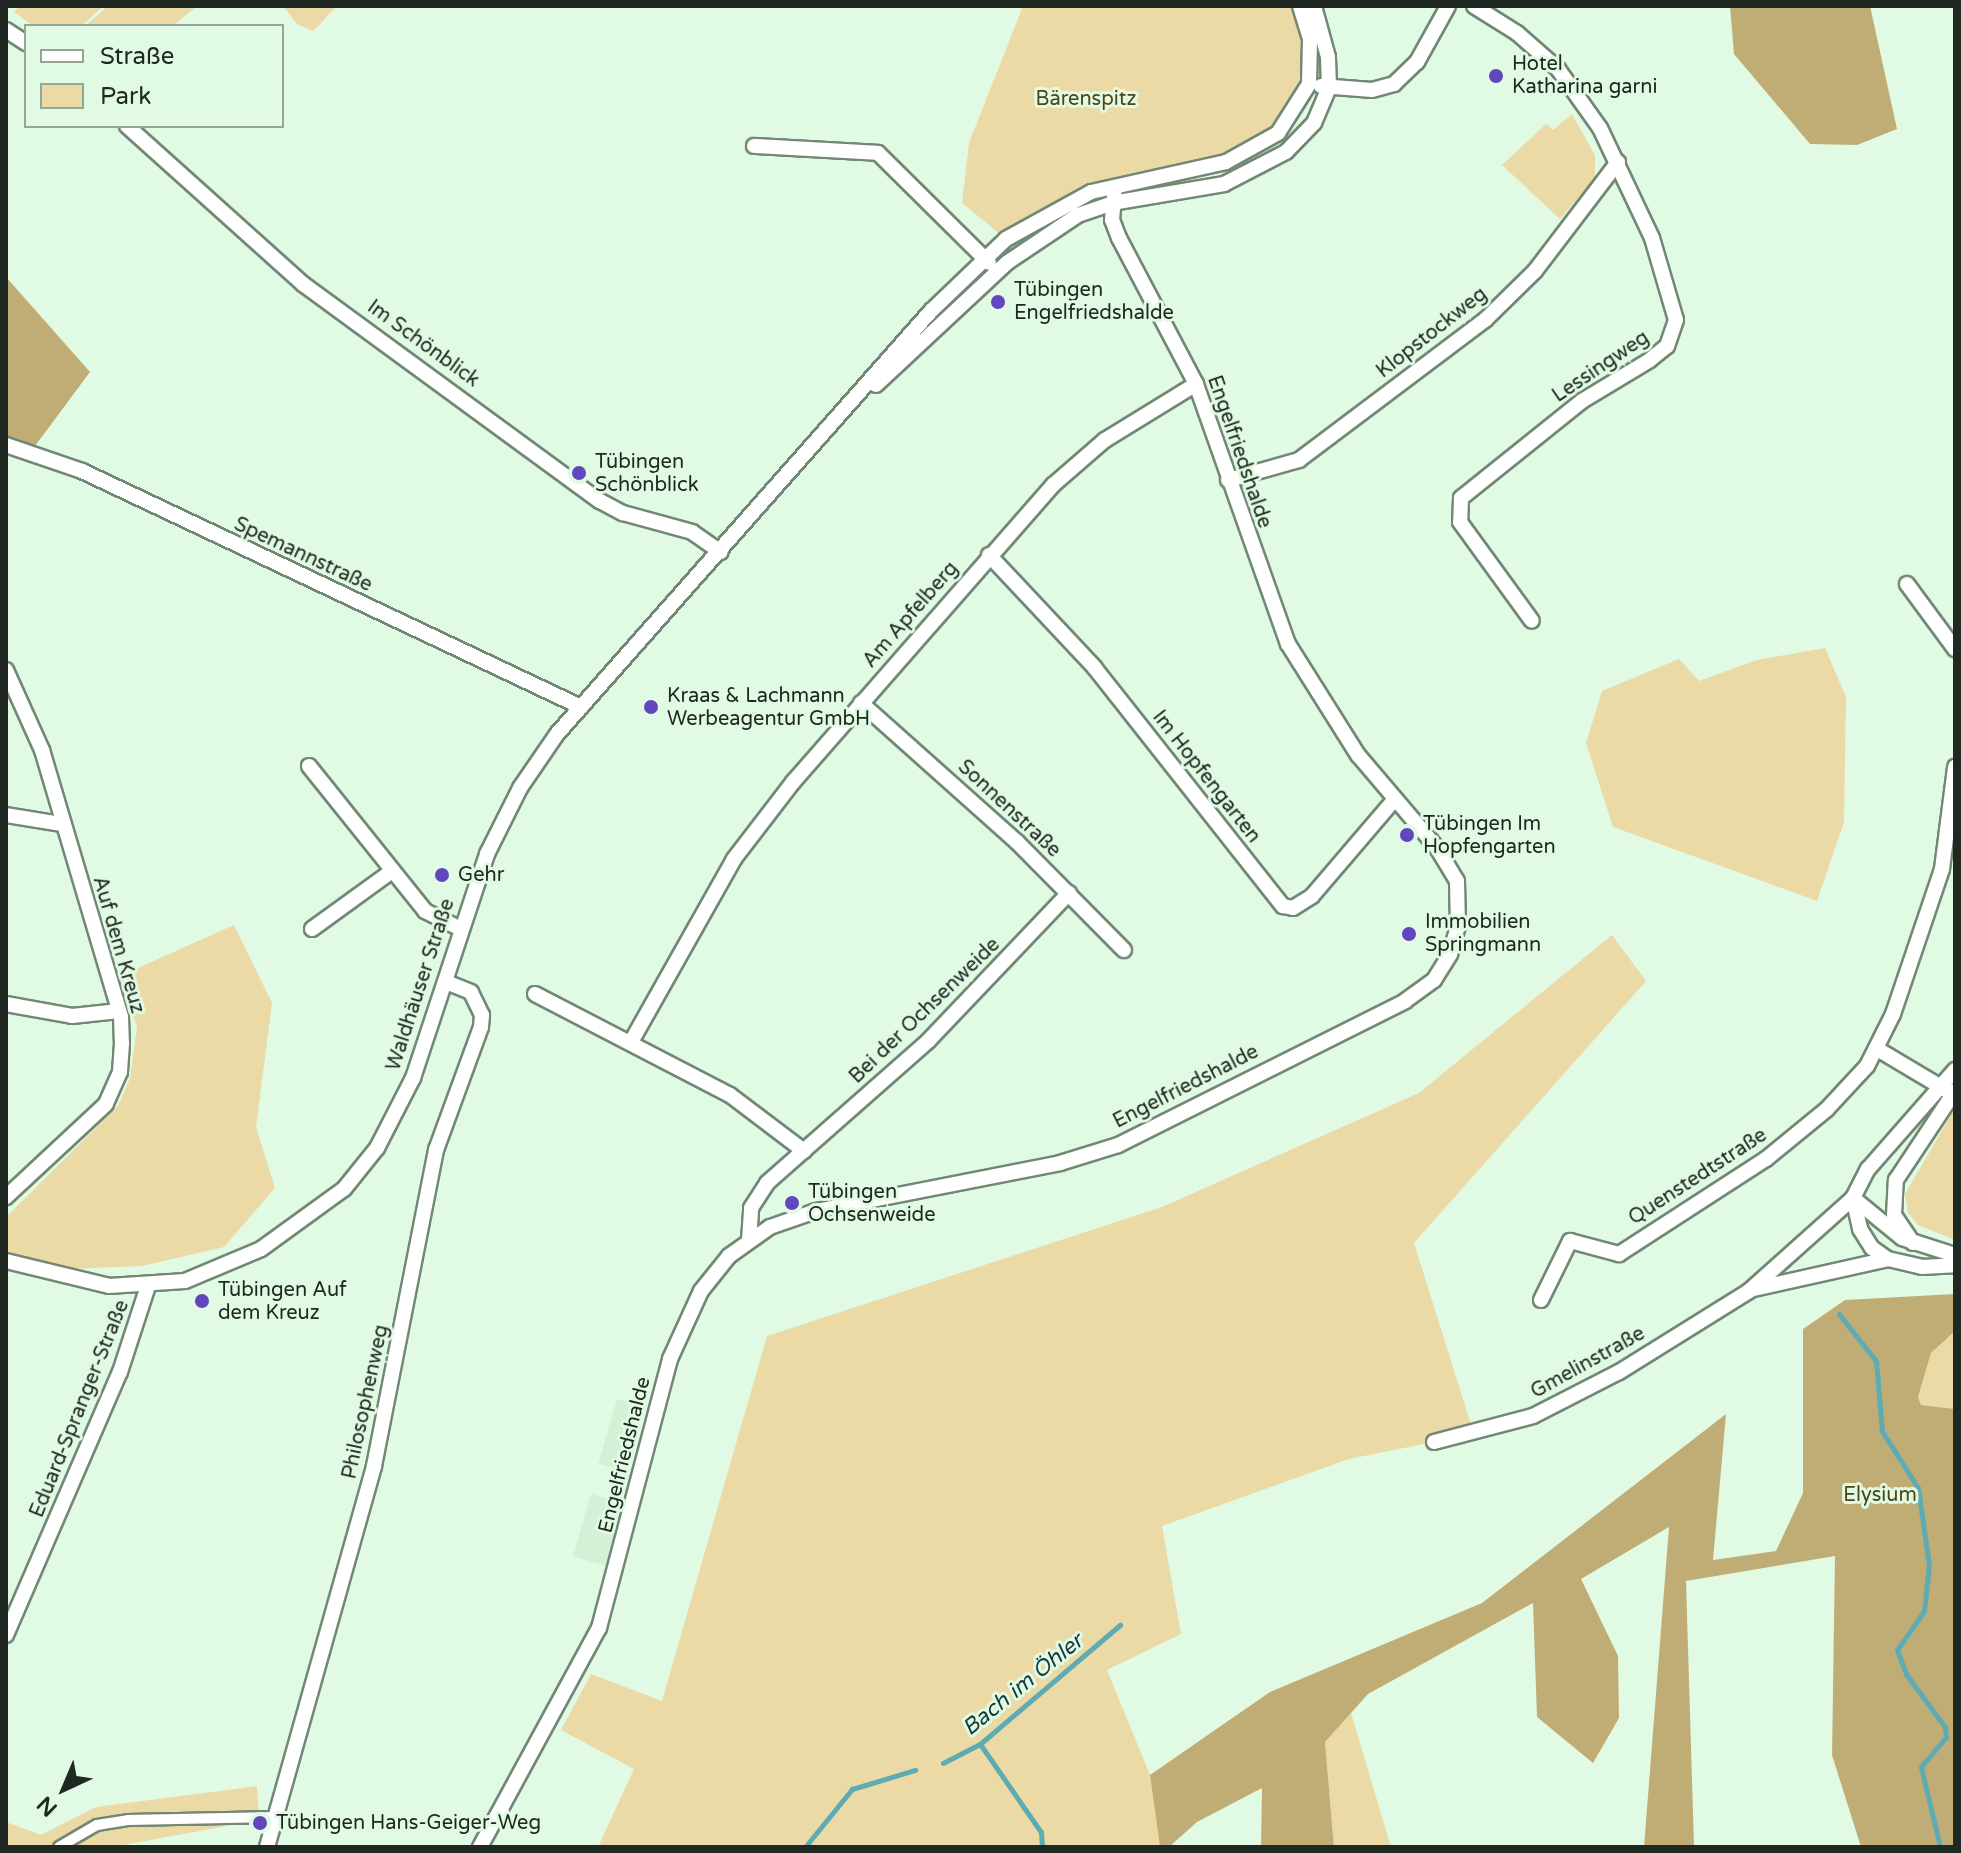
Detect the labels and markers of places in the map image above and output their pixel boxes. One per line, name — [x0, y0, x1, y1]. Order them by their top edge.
place label: Hotel Katharina garni — [1512, 52, 1657, 99]
marker: Hotel Katharina garni — [1487, 67, 1505, 85]
place label: Tübingen Engelfriedshalde — [1014, 278, 1174, 325]
marker: Tübingen Engelfriedshalde — [989, 293, 1007, 311]
place label: Tübingen Schönblick — [595, 450, 699, 497]
marker: Tübingen Schönblick — [570, 464, 588, 482]
place label: Kraas & Lachmann Werbeagentur GmbH — [667, 684, 870, 731]
marker: Kraas & Lachmann Werbeagentur GmbH — [642, 698, 660, 716]
place label: Tübingen Im Hopfengarten — [1423, 812, 1556, 859]
marker: Tübingen Im Hopfengarten — [1398, 826, 1416, 844]
place label: Gehr — [458, 863, 504, 887]
marker: Gehr — [433, 866, 451, 884]
place label: Immobilien Springmann — [1425, 910, 1541, 957]
marker: Immobilien Springmann — [1400, 925, 1418, 943]
place label: Tübingen Ochsenweide — [808, 1180, 936, 1227]
marker: Tübingen Ochsenweide — [783, 1194, 801, 1212]
place label: Tübingen Auf dem Kreuz — [218, 1278, 347, 1325]
marker: Tübingen Auf dem Kreuz — [193, 1292, 211, 1310]
place label: Tübingen Hans-Geiger-Weg — [276, 1811, 541, 1835]
marker: Tübingen Hans-Geiger-Weg — [251, 1814, 269, 1832]

